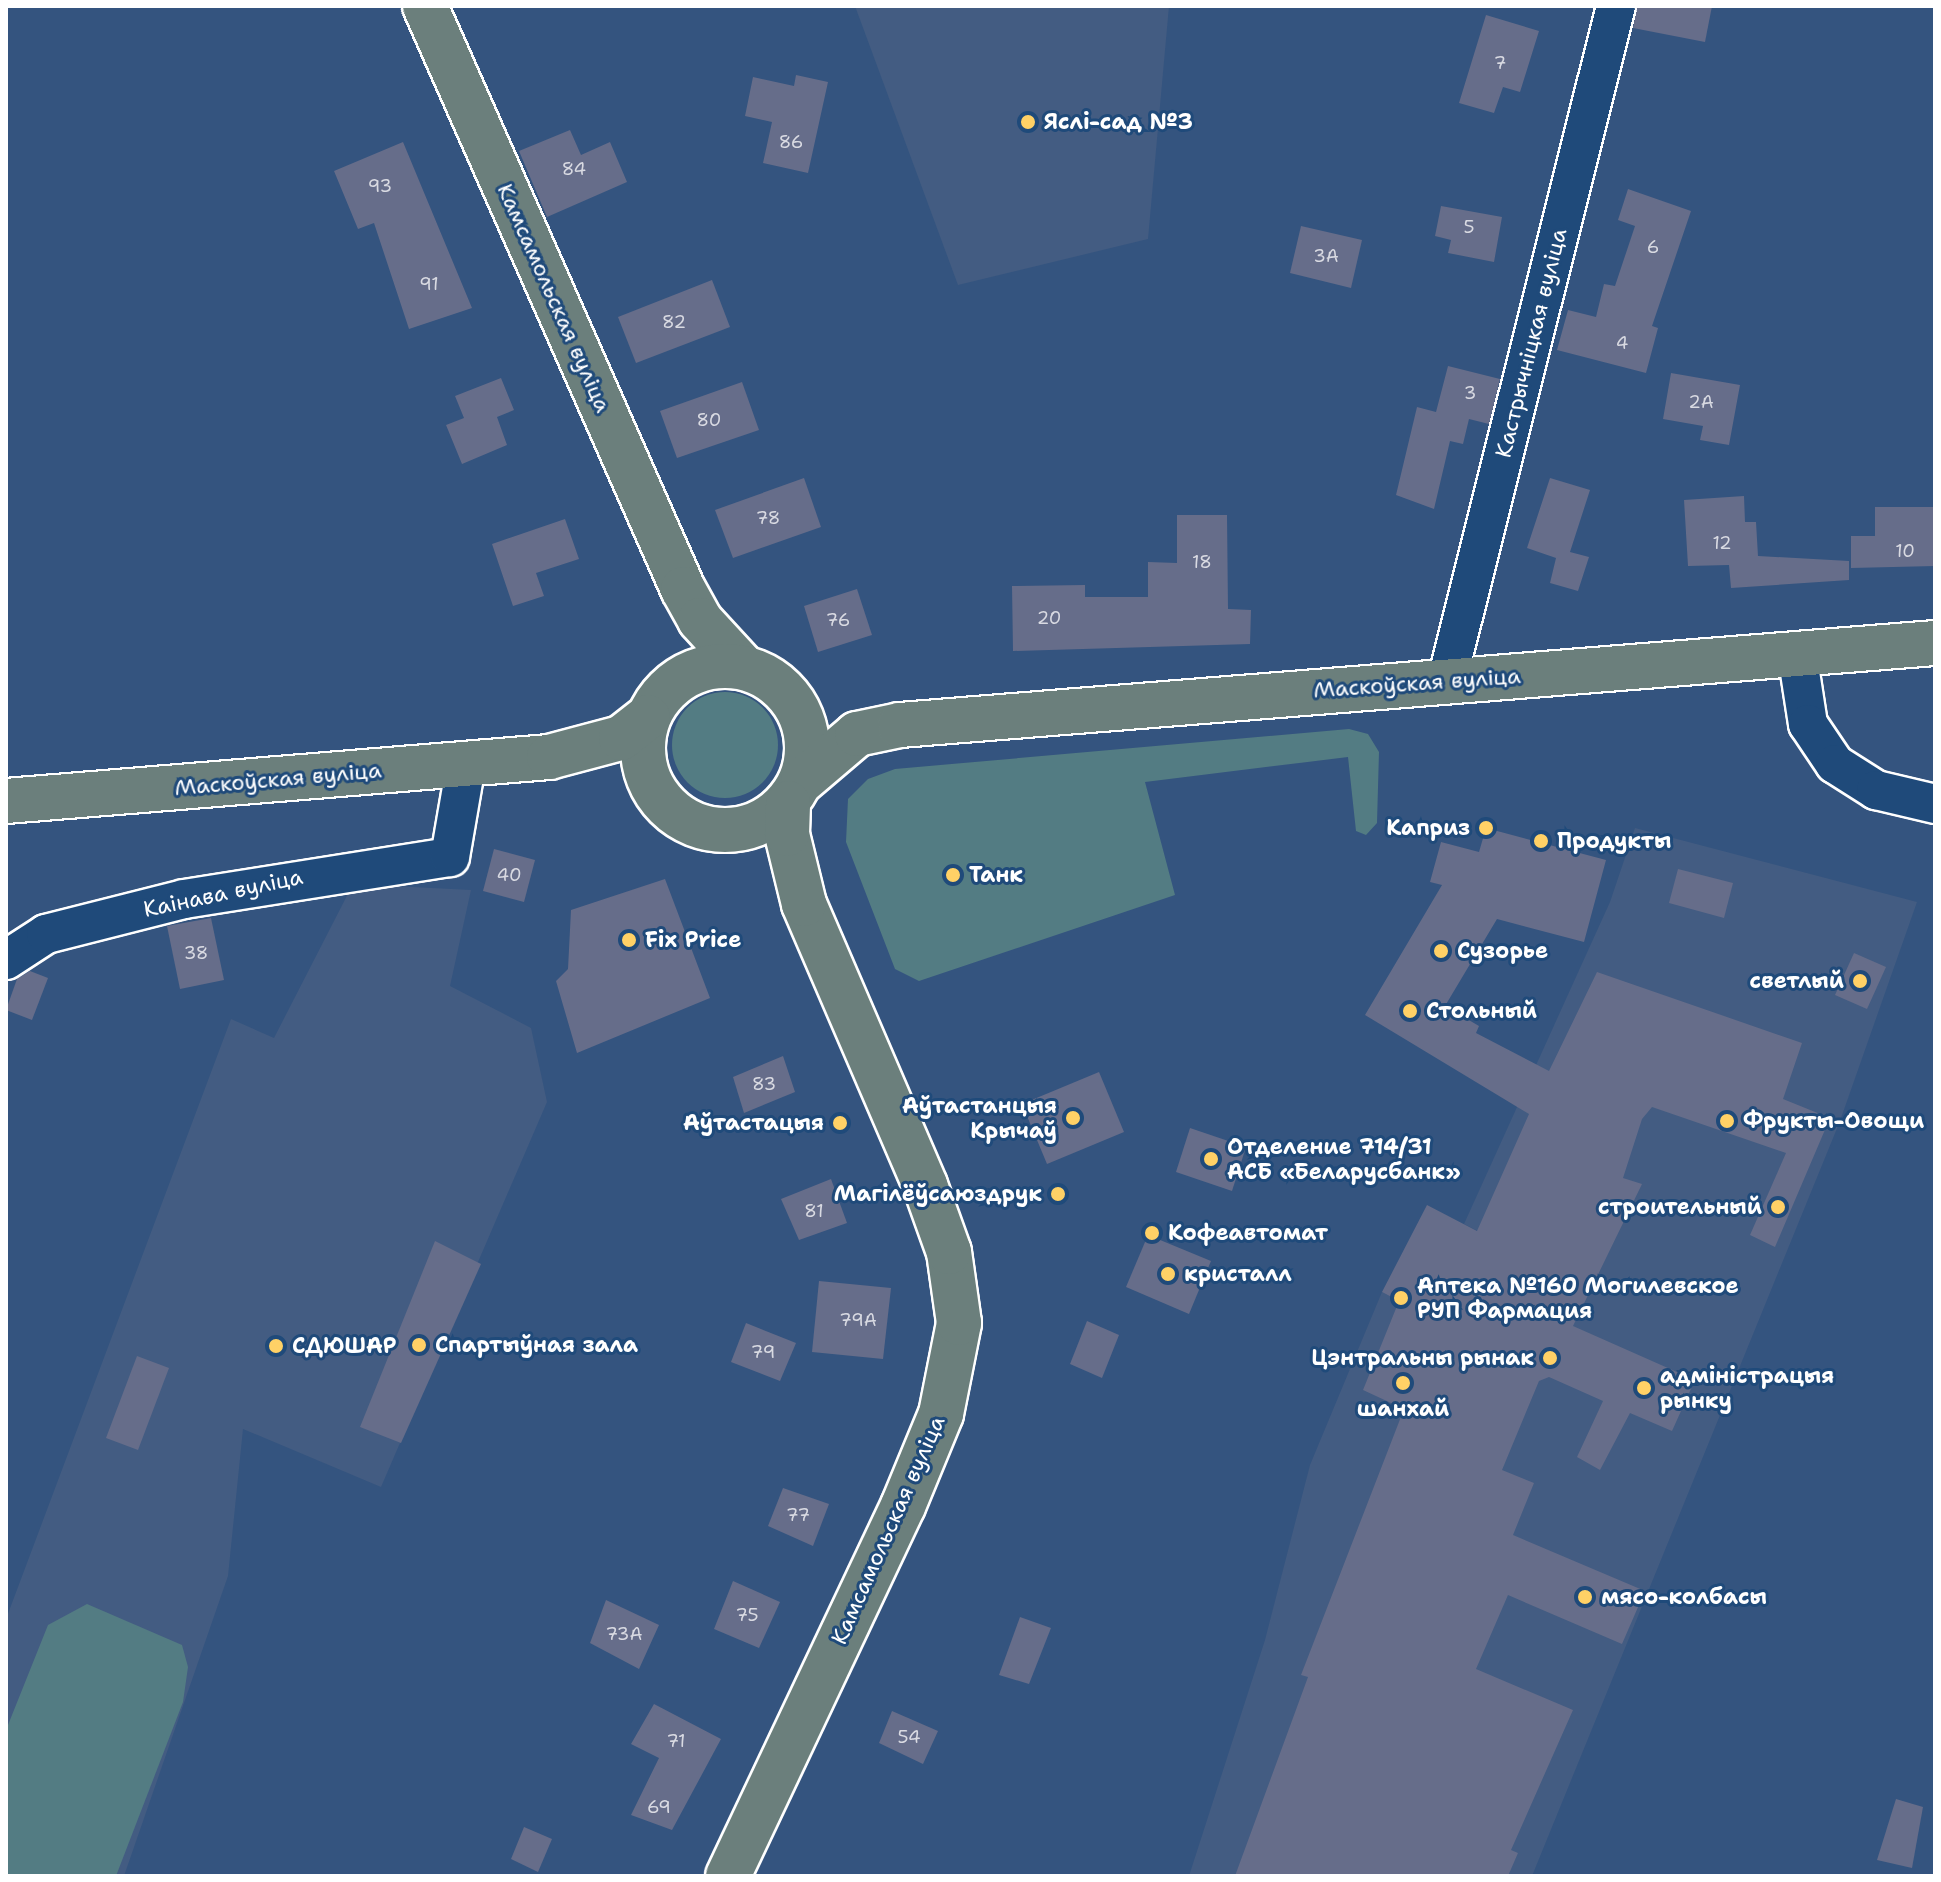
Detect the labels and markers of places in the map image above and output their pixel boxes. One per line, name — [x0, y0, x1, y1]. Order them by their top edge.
place label: Яслі-сад №3 — [1044, 109, 1193, 135]
marker: Яслі-сад №3 — [1019, 113, 1037, 131]
place label: Каприз — [1386, 815, 1470, 841]
marker: Каприз — [1477, 819, 1495, 837]
place label: Продукты — [1557, 828, 1671, 854]
marker: Продукты — [1532, 832, 1550, 850]
place label: Танк — [969, 862, 1023, 888]
marker: Танк — [944, 866, 962, 884]
place label: Fix Price — [645, 927, 741, 953]
marker: Fix Price — [620, 931, 638, 949]
place label: Сузорье — [1457, 938, 1548, 964]
marker: Сузорье — [1432, 942, 1450, 960]
place label: светлый — [1750, 968, 1844, 994]
marker: светлый — [1851, 972, 1869, 990]
place label: Стольный — [1426, 998, 1537, 1024]
marker: Стольный — [1401, 1002, 1419, 1020]
place label: Аўтастанцыя Крычаў — [902, 1092, 1057, 1144]
place label: Фрукты-Овощи — [1743, 1108, 1924, 1134]
marker: Аўтастанцыя Крычаў — [1064, 1109, 1082, 1127]
place label: Аўтастацыя — [683, 1110, 824, 1136]
marker: Фрукты-Овощи — [1718, 1112, 1736, 1130]
marker: Аўтастацыя — [831, 1114, 849, 1132]
place label: Отделение 714/31 АСБ «Беларусбанк» — [1227, 1133, 1461, 1184]
marker: Отделение 714/31 АСБ «Беларусбанк» — [1202, 1150, 1220, 1168]
place label: Магілёўсаюздрук — [834, 1181, 1042, 1207]
marker: Магілёўсаюздрук — [1049, 1185, 1067, 1203]
place label: строительный — [1598, 1194, 1762, 1220]
marker: строительный — [1769, 1198, 1787, 1216]
place label: Кофеавтомат — [1168, 1220, 1328, 1246]
marker: Кофеавтомат — [1143, 1224, 1161, 1242]
place label: кристалл — [1184, 1261, 1292, 1287]
marker: кристалл — [1159, 1265, 1177, 1283]
place label: Аптека №160 Могилевское РУП Фармация — [1417, 1272, 1739, 1324]
marker: Аптека №160 Могилевское РУП Фармация — [1392, 1289, 1410, 1307]
place label: Спартыўная зала — [435, 1332, 638, 1358]
place label: СДЮШАР — [292, 1333, 397, 1359]
marker: Спартыўная зала — [410, 1336, 428, 1354]
marker: СДЮШАР — [267, 1337, 285, 1355]
place label: Цэнтральны рынак — [1311, 1345, 1534, 1371]
marker: Цэнтральны рынак — [1541, 1349, 1559, 1367]
place label: адміністрацыя рынку — [1660, 1362, 1834, 1414]
marker: шанхай — [1394, 1374, 1412, 1392]
marker: адміністрацыя рынку — [1635, 1379, 1653, 1397]
place label: шанхай — [1357, 1396, 1449, 1422]
place label: мясо-колбасы — [1601, 1584, 1767, 1610]
marker: мясо-колбасы — [1576, 1588, 1594, 1606]

